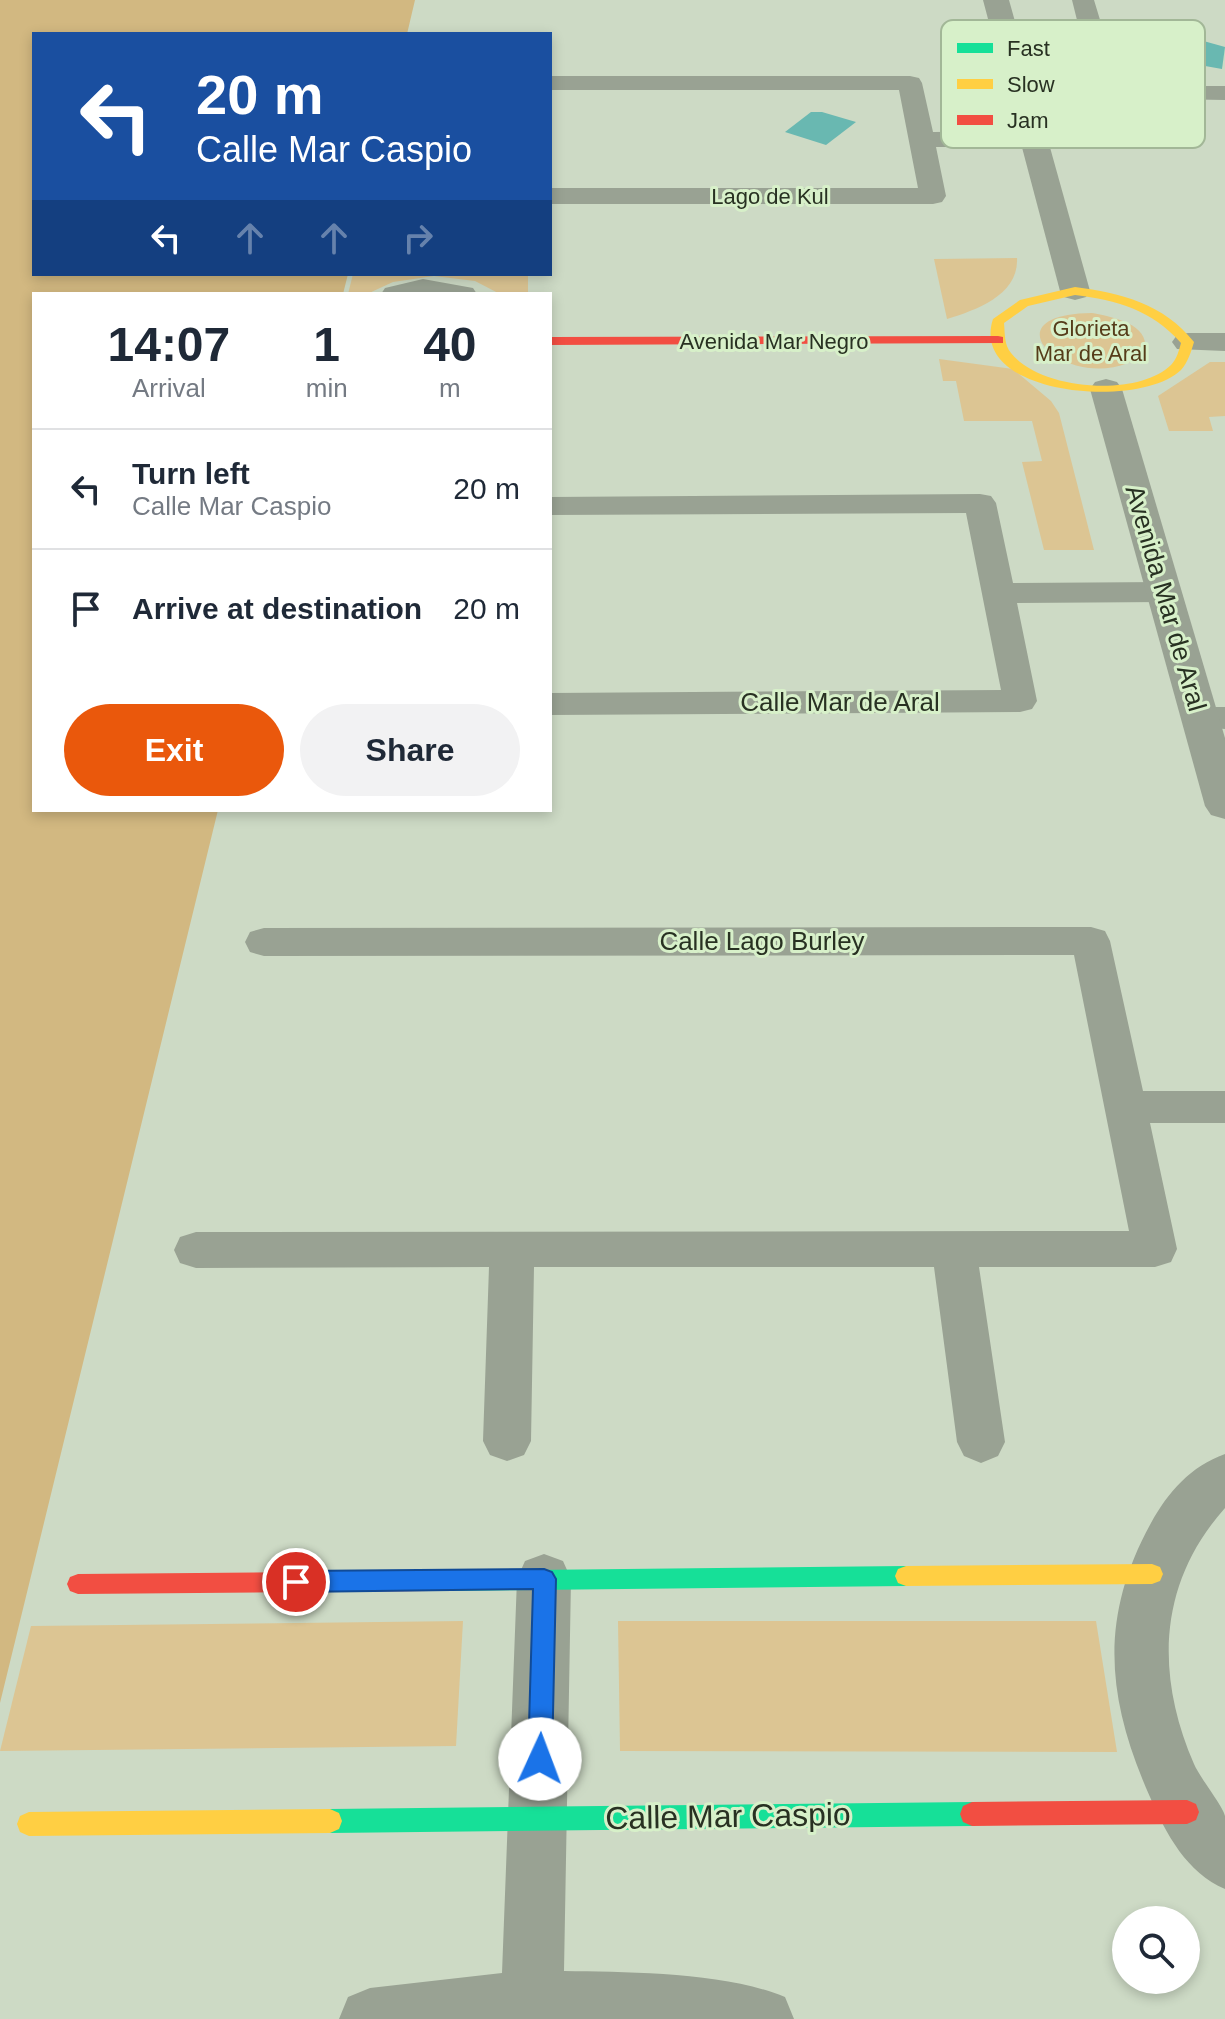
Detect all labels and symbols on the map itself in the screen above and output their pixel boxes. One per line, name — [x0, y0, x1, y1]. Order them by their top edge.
legend — [941, 20, 1205, 148]
text: Fast — [1007, 36, 1050, 61]
text: Slow — [1007, 72, 1055, 97]
text: Jam — [1007, 108, 1049, 133]
street label: Lago de Kul — [711, 184, 829, 209]
park label: Glorieta Mar de Aral — [1035, 316, 1147, 366]
street label: Avenida Mar Negro — [679, 329, 869, 354]
street label: Avenida Mar de Aral — [1119, 482, 1213, 714]
street label: Calle Mar de Aral — [740, 687, 940, 717]
street label: Calle Lago Burley — [659, 926, 865, 956]
pin — [262, 1548, 330, 1616]
position arrow — [498, 1717, 582, 1801]
street label: Calle Mar Caspio — [605, 1796, 851, 1836]

